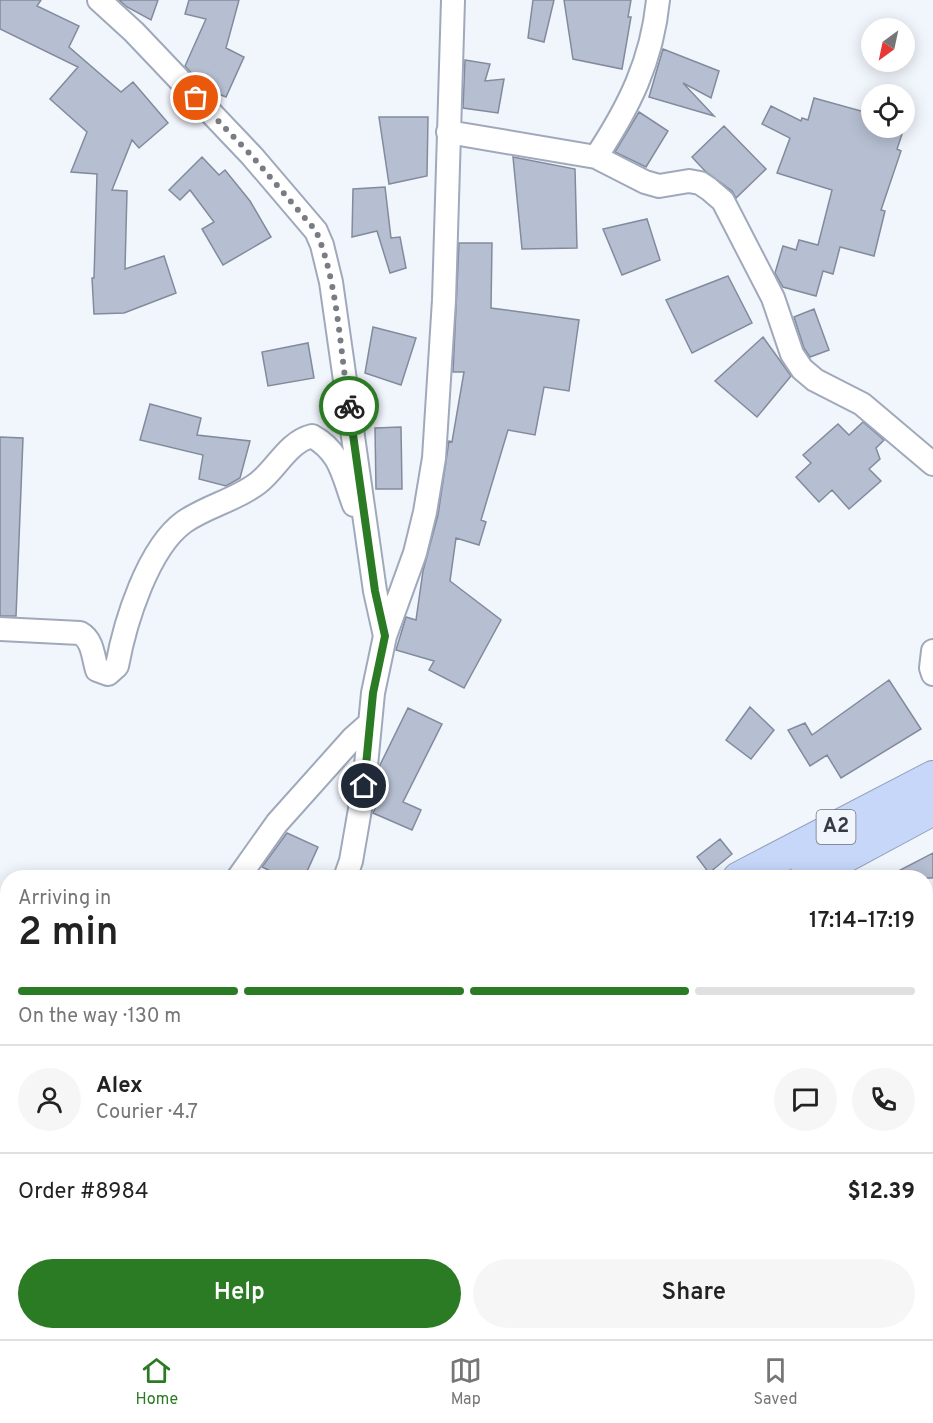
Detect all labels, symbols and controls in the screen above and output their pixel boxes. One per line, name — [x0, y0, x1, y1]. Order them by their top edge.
north arrow — [861, 18, 915, 72]
map controls — [861, 18, 915, 138]
pin — [170, 72, 221, 123]
icon: bag — [179, 81, 212, 114]
button: locate — [861, 84, 915, 138]
courier — [319, 376, 379, 436]
icon: bike — [333, 390, 366, 423]
pin — [338, 760, 389, 811]
icon: home — [347, 769, 380, 802]
road number: A2 — [816, 810, 856, 844]
text: Arriving in — [18, 886, 111, 912]
text: 17:14–17:19 — [809, 908, 915, 935]
text: 2 min — [18, 910, 119, 959]
text: On the way · 130 m — [18, 1004, 181, 1030]
button: person — [18, 1068, 81, 1131]
button: chat — [774, 1068, 837, 1131]
button: phone — [852, 1068, 915, 1131]
text: Alex — [96, 1073, 143, 1100]
text: Courier · 4.7 — [96, 1100, 198, 1126]
text: Order #8984 — [18, 1179, 149, 1206]
text: $12.39 — [847, 1179, 915, 1206]
button: Help — [18, 1259, 461, 1328]
button: Share — [473, 1259, 915, 1328]
tab: Home — [136, 1354, 178, 1410]
tab: Map — [449, 1354, 482, 1410]
tab: Saved — [753, 1354, 797, 1410]

